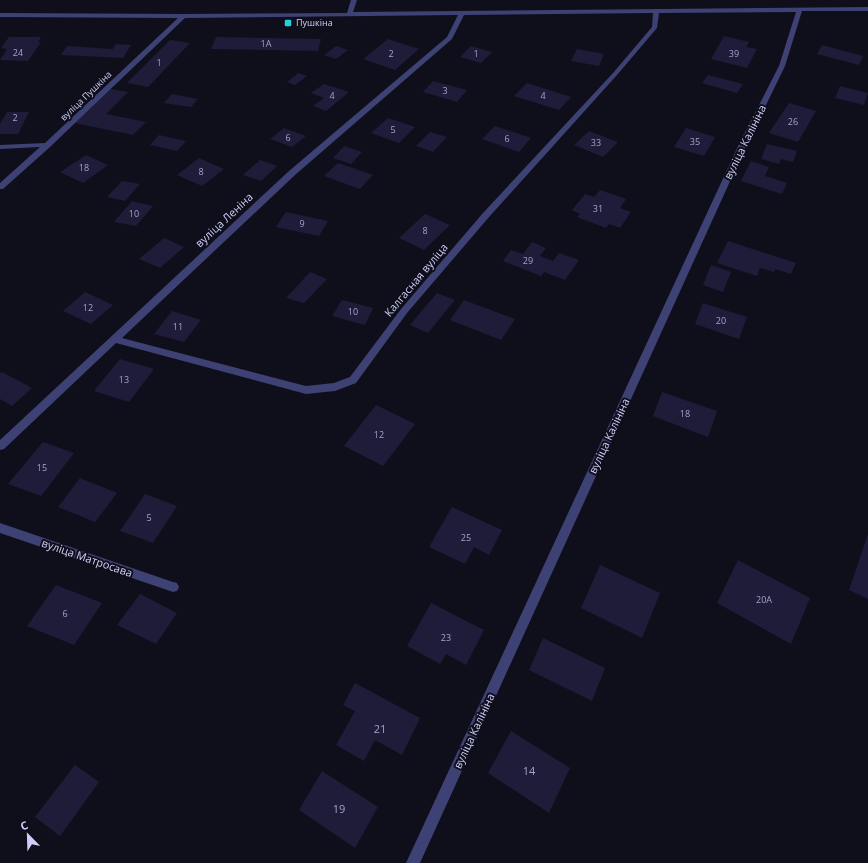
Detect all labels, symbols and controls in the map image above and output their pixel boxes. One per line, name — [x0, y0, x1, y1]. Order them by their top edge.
place label: Пушкіна — [296, 16, 333, 29]
marker: Пушкіна — [283, 18, 293, 28]
house number: 1А — [261, 37, 272, 50]
house number: 24 — [13, 46, 23, 59]
house number: 2 — [388, 47, 394, 60]
house number: 1 — [473, 47, 479, 60]
house number: 39 — [729, 47, 739, 60]
house number: 1 — [156, 56, 162, 69]
street label: вуліца Пушкіна — [57, 68, 114, 124]
house number: 3 — [442, 84, 448, 97]
house number: 4 — [329, 89, 335, 102]
house number: 4 — [540, 89, 546, 102]
street label: вуліца Калініна — [720, 102, 769, 182]
house number: 2 — [12, 111, 18, 124]
house number: 26 — [788, 115, 798, 128]
house number: 5 — [390, 123, 396, 136]
house number: 6 — [285, 131, 291, 144]
house number: 6 — [504, 132, 510, 145]
house number: 35 — [690, 135, 700, 148]
house number: 33 — [591, 136, 601, 149]
house number: 18 — [79, 161, 89, 174]
house number: 8 — [198, 165, 204, 178]
street label: вуліца Леніна — [192, 189, 256, 250]
house number: 31 — [593, 202, 603, 215]
house number: 10 — [129, 207, 139, 220]
house number: 9 — [299, 217, 305, 230]
house number: 8 — [422, 224, 428, 237]
street label: Калгасная вуліца — [381, 240, 451, 319]
house number: 29 — [523, 254, 533, 267]
house number: 12 — [83, 301, 93, 314]
house number: 10 — [348, 305, 358, 318]
house number: 20 — [716, 314, 726, 327]
house number: 11 — [173, 320, 183, 333]
house number: 13 — [119, 373, 129, 386]
street label: вуліца Калініна — [585, 396, 633, 476]
house number: 18 — [680, 407, 690, 420]
house number: 12 — [374, 428, 384, 441]
house number: 15 — [37, 461, 47, 474]
house number: 5 — [146, 511, 152, 524]
house number: 25 — [461, 531, 471, 544]
street label: вуліца Матросава — [40, 535, 135, 580]
house number: 20А — [756, 593, 772, 606]
house number: 6 — [62, 607, 68, 620]
house number: 23 — [441, 631, 451, 644]
street label: вуліца Калініна — [450, 691, 498, 771]
house number: 21 — [374, 721, 386, 736]
house number: 14 — [523, 763, 536, 778]
house number: 19 — [333, 801, 345, 816]
north arrow — [8, 815, 48, 855]
text: С — [18, 817, 30, 834]

